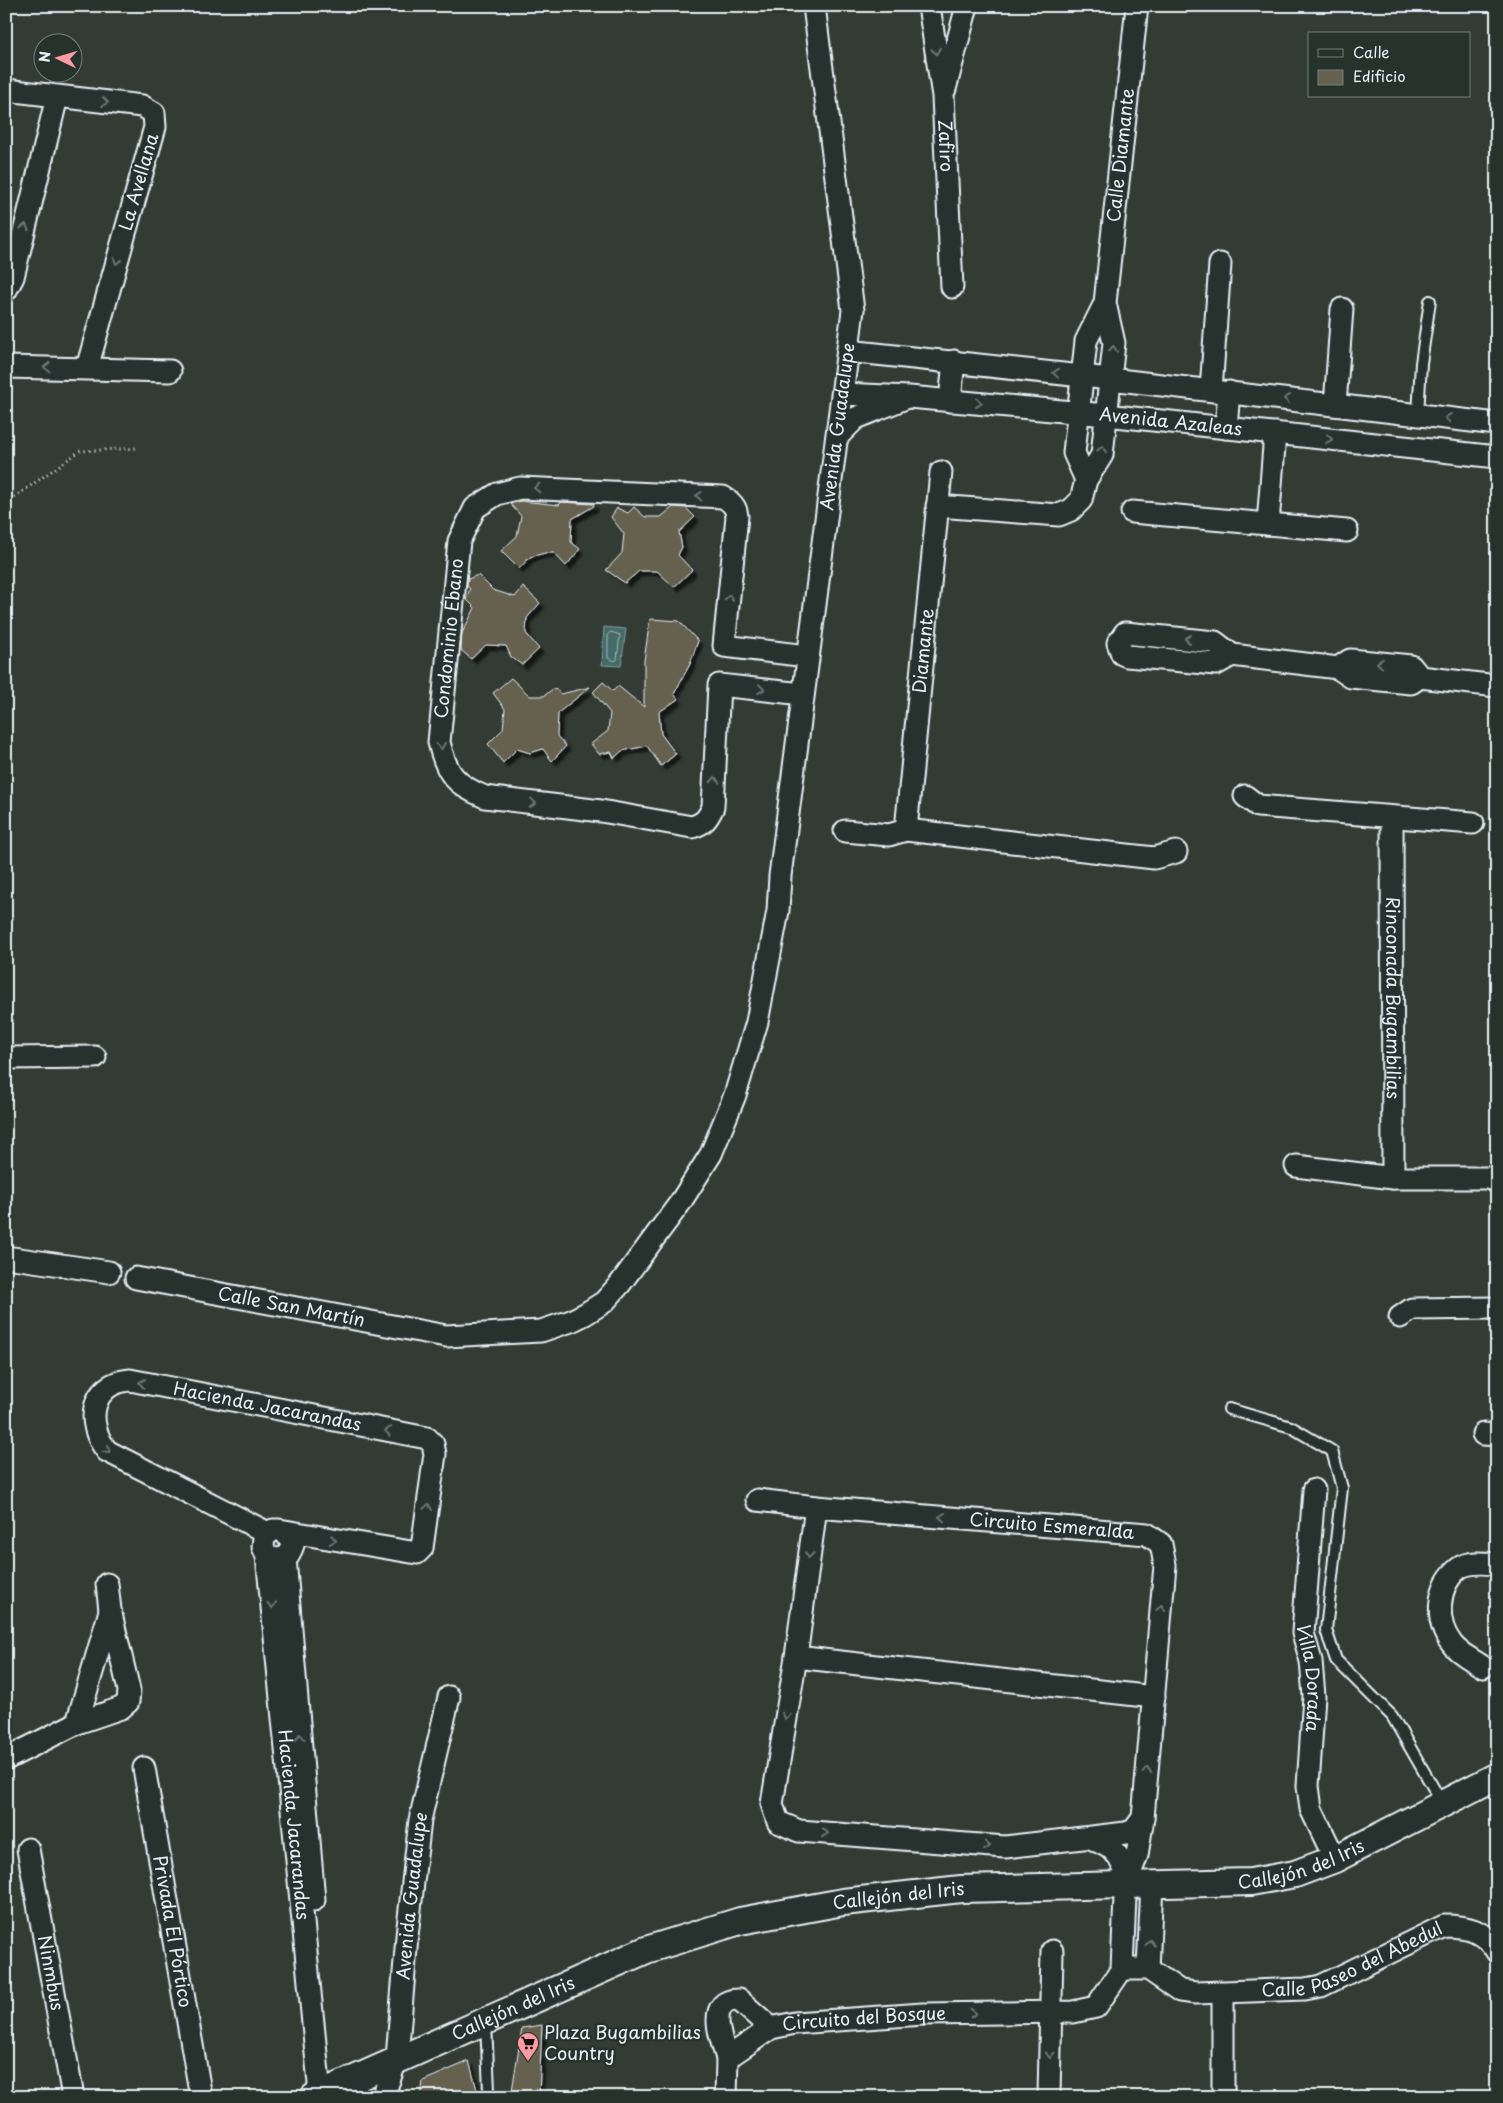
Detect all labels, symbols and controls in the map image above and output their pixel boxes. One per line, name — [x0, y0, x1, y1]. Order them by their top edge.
north arrow — [32, 32, 82, 82]
legend — [1308, 32, 1470, 98]
text: Calle — [1353, 40, 1390, 63]
one-way arrow — [931, 47, 941, 56]
text: N — [34, 50, 55, 63]
text: Edificio — [1353, 64, 1406, 87]
street label: Calle Diamante — [1099, 87, 1140, 223]
one-way arrow — [102, 96, 110, 107]
street label: Zafiro — [932, 119, 962, 172]
street label: La Avellana — [111, 129, 165, 233]
one-way arrow — [19, 222, 30, 231]
one-way arrow — [112, 257, 122, 265]
street label: Avenida Guadalupe — [812, 341, 861, 512]
one-way arrow — [1108, 345, 1119, 353]
one-way arrow — [42, 362, 50, 373]
one-way arrow — [1052, 368, 1060, 379]
one-way arrow — [1283, 394, 1291, 405]
one-way arrow — [975, 397, 983, 408]
street label: Avenida Azaleas — [1098, 399, 1244, 442]
one-way arrow — [1444, 413, 1452, 424]
one-way arrow — [1325, 433, 1333, 444]
one-way arrow — [1096, 445, 1106, 454]
one-way arrow — [533, 483, 540, 493]
one-way arrow — [695, 490, 703, 501]
street label: Condominio Ébano — [426, 557, 469, 720]
one-way arrow — [723, 594, 734, 602]
street label: Diamante — [904, 607, 940, 694]
one-way arrow — [1184, 634, 1192, 645]
one-way arrow — [1376, 658, 1384, 669]
one-way arrow — [757, 684, 765, 695]
one-way arrow — [435, 741, 445, 750]
one-way arrow — [709, 775, 720, 783]
one-way arrow — [530, 797, 538, 808]
street label: Rinconada Bugambilias — [1380, 897, 1408, 1099]
street label: Calle San Martín — [216, 1279, 367, 1333]
street label: Hacienda Jacarandas — [171, 1374, 364, 1437]
one-way arrow — [138, 1378, 147, 1388]
one-way arrow — [383, 1426, 392, 1436]
one-way arrow — [102, 1444, 111, 1453]
one-way arrow — [422, 1503, 432, 1512]
street label: Circuito Esmeralda — [969, 1505, 1136, 1545]
one-way arrow — [937, 1512, 945, 1523]
one-way arrow — [329, 1535, 338, 1545]
one-way arrow — [804, 1552, 815, 1560]
one-way arrow — [266, 1601, 277, 1609]
one-way arrow — [1156, 1604, 1167, 1612]
street label: Villa Dorada — [1291, 1623, 1329, 1734]
one-way arrow — [782, 1712, 792, 1721]
street label: Hacienda Jacarandas — [272, 1728, 318, 1921]
one-way arrow — [295, 1732, 306, 1740]
one-way arrow — [1142, 1766, 1153, 1774]
street label: Avenida Guadalupe — [388, 1809, 433, 1981]
one-way arrow — [821, 1827, 829, 1838]
street label: Callejón del Iris — [1238, 1831, 1369, 1894]
one-way arrow — [983, 1840, 991, 1851]
street label: Privada El Pórtico — [147, 1853, 200, 2009]
street label: Callejón del Iris — [830, 1874, 965, 1916]
street label: Calle Paseo del Abedul — [1261, 1914, 1446, 2003]
street label: Ninmbus — [32, 1933, 72, 2012]
one-way arrow — [1144, 1939, 1155, 1947]
street label: Callejón del Iris — [447, 1968, 579, 2046]
street label: Circuito del Bosque — [779, 1999, 946, 2037]
one-way arrow — [970, 2008, 977, 2018]
place label: Plaza Bugambilias Country — [544, 2018, 701, 2066]
supermarket icon: Plaza Bugambilias Country — [516, 2031, 540, 2062]
one-way arrow — [1045, 2051, 1056, 2059]

